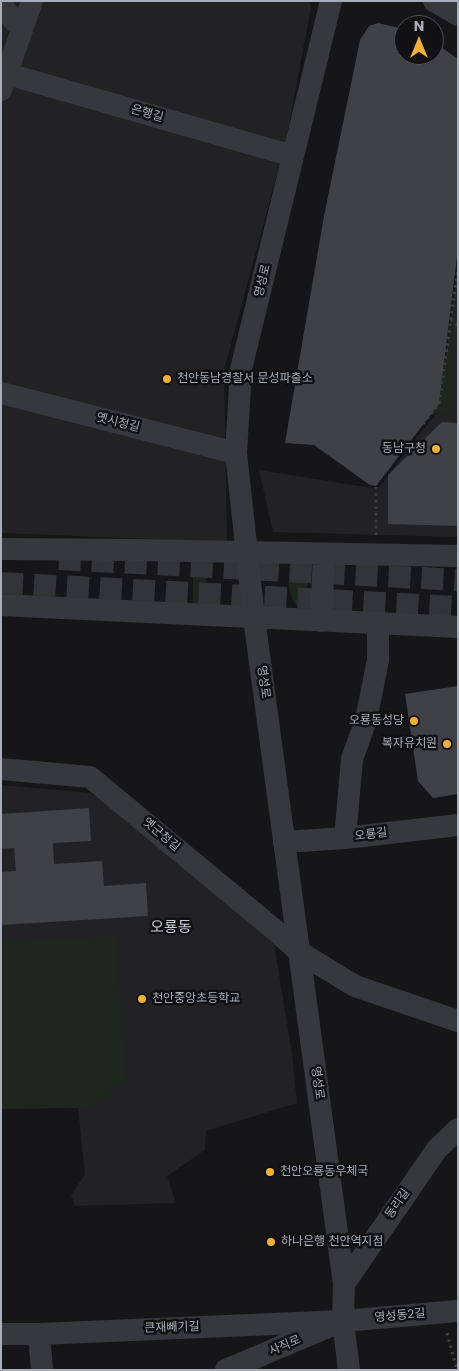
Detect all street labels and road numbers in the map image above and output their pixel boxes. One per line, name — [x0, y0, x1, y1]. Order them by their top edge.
street label: 은행길 — [129, 103, 165, 125]
street label: 영성로 — [252, 263, 274, 299]
street label: 옛시청길 — [95, 411, 141, 435]
street label: 영성로 — [254, 665, 272, 699]
street label: 옛군청길 — [139, 815, 183, 855]
street label: 오룡길 — [354, 826, 388, 844]
street label: 영성로 — [308, 1066, 326, 1100]
street label: 동리길 — [383, 1186, 413, 1222]
street label: 영성동2길 — [374, 1307, 426, 1325]
street label: 큰재빼기길 — [144, 1320, 200, 1336]
street label: 사직로 — [267, 1333, 303, 1359]

